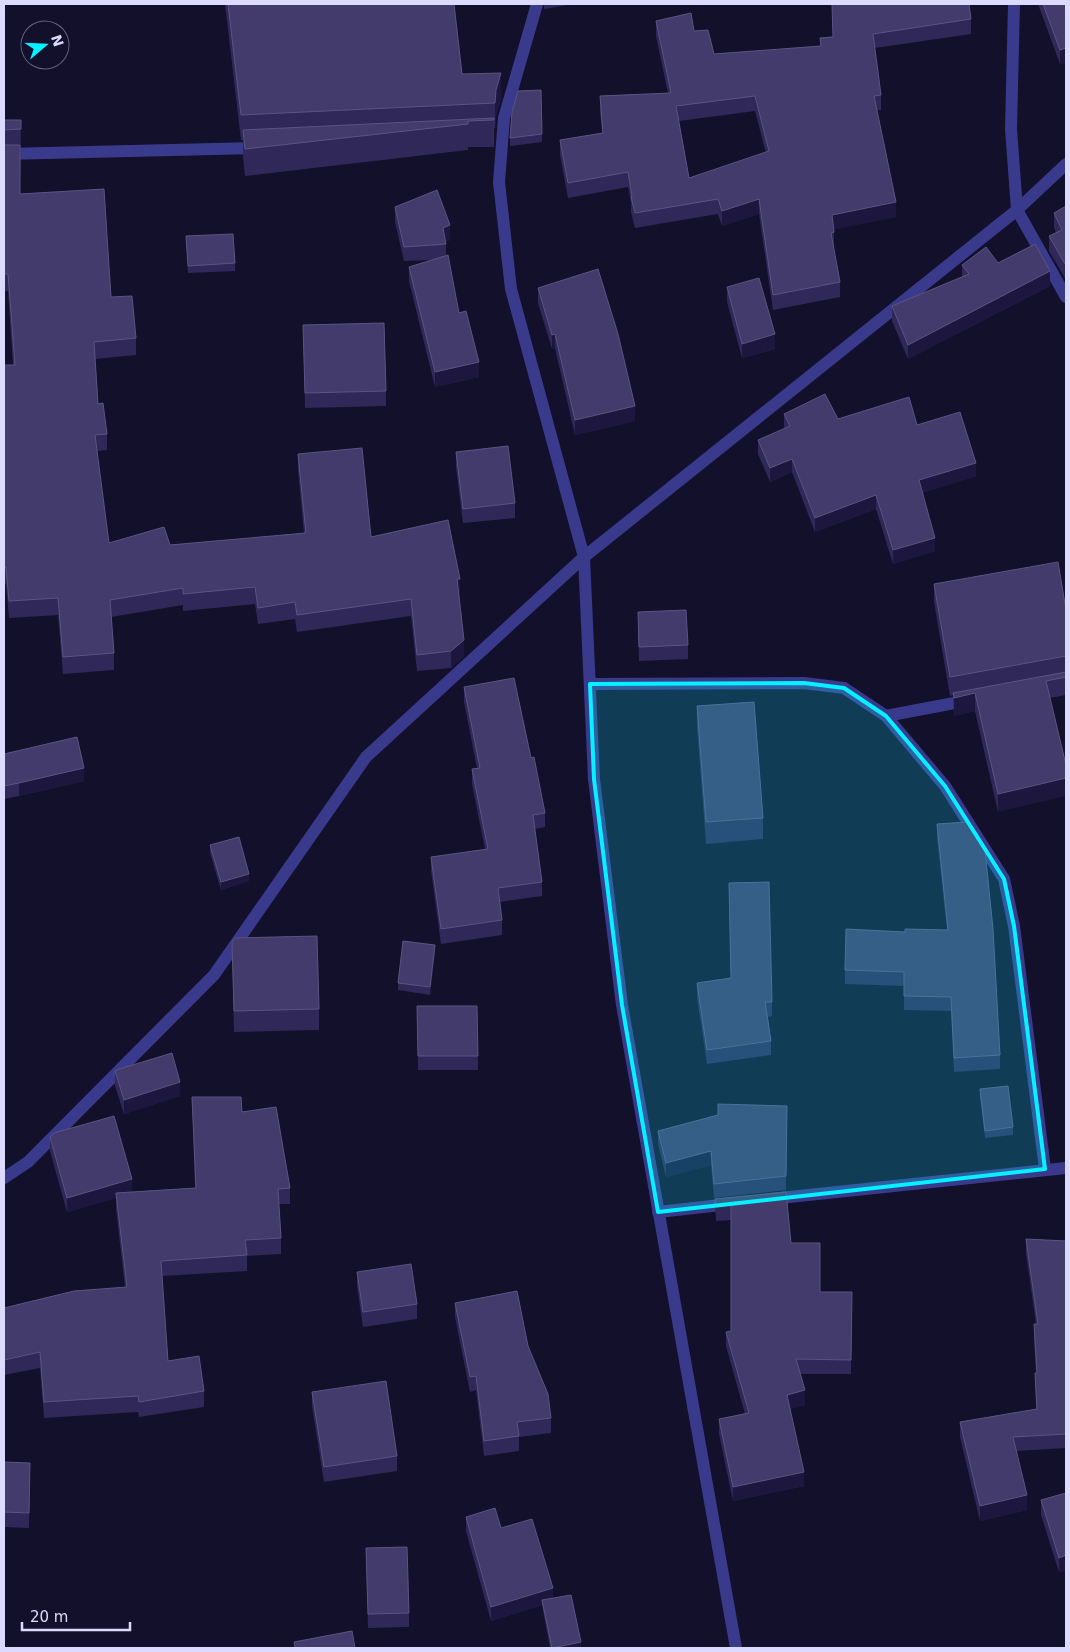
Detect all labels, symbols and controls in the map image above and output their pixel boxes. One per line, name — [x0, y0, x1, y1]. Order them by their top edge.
north arrow — [20, 20, 70, 70]
text: N — [48, 33, 67, 49]
scale bar — [22, 1600, 130, 1632]
text: 20 m — [30, 1608, 68, 1626]

